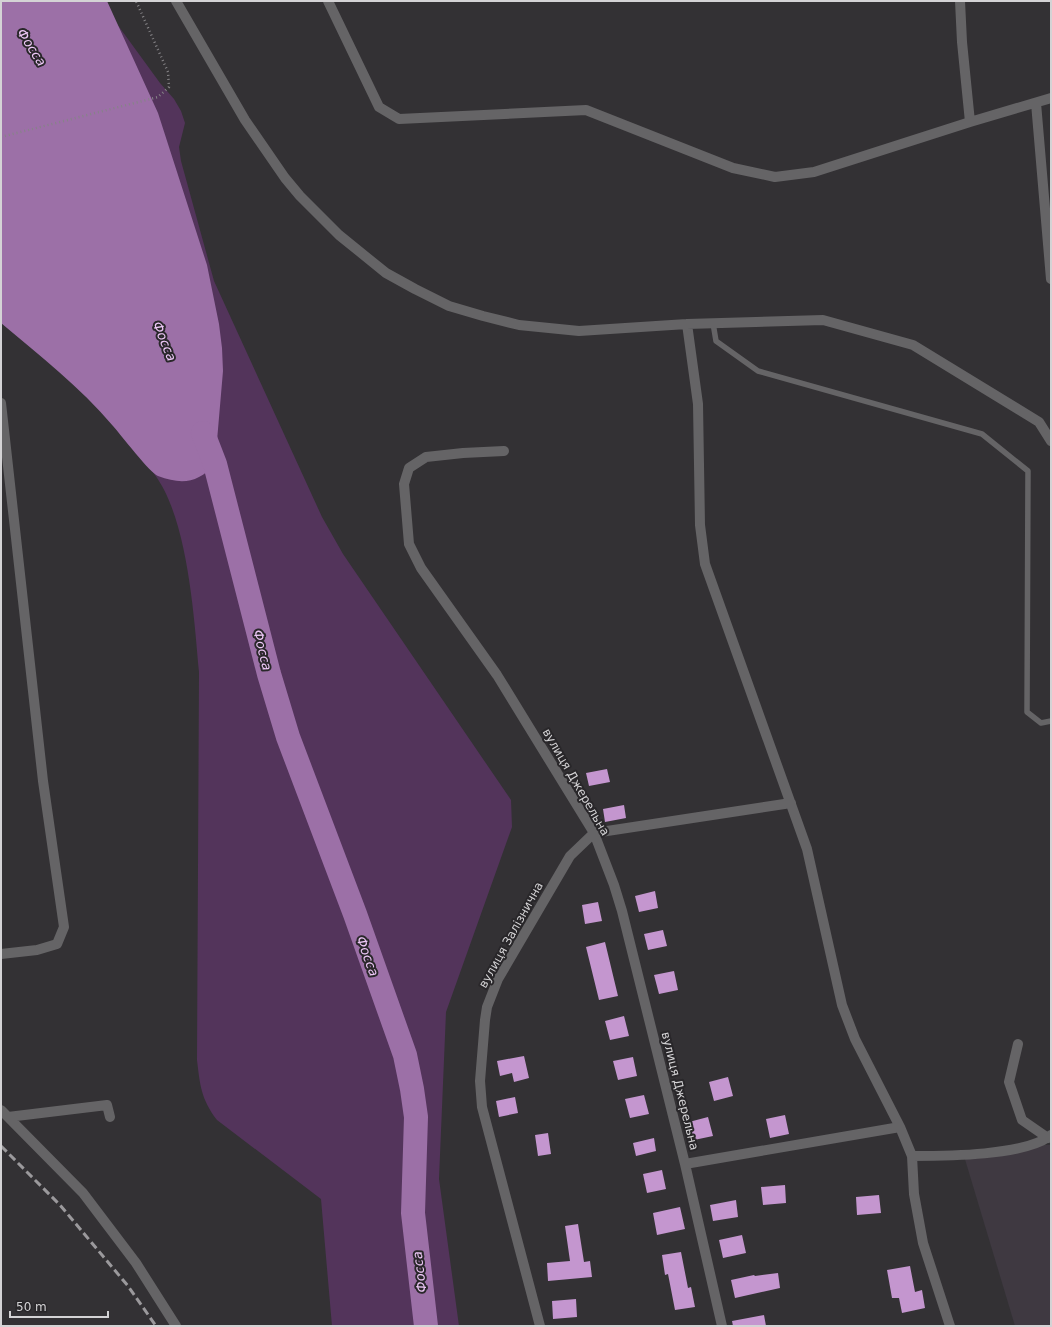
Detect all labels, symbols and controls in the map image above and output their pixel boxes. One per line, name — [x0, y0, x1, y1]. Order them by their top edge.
water label: Фосса — [14, 26, 49, 69]
water label: Фосса — [150, 319, 179, 363]
water label: Фосса — [250, 628, 275, 672]
street label: вулиця Джерельна — [540, 726, 612, 838]
street label: вулиця Залізнична — [476, 879, 546, 991]
water label: Фосса — [353, 934, 382, 978]
street label: вулиця Джерельна — [659, 1030, 701, 1152]
water label: Фосса — [410, 1250, 429, 1293]
scale bar — [10, 1293, 108, 1319]
text: 50 m — [16, 1300, 47, 1314]

